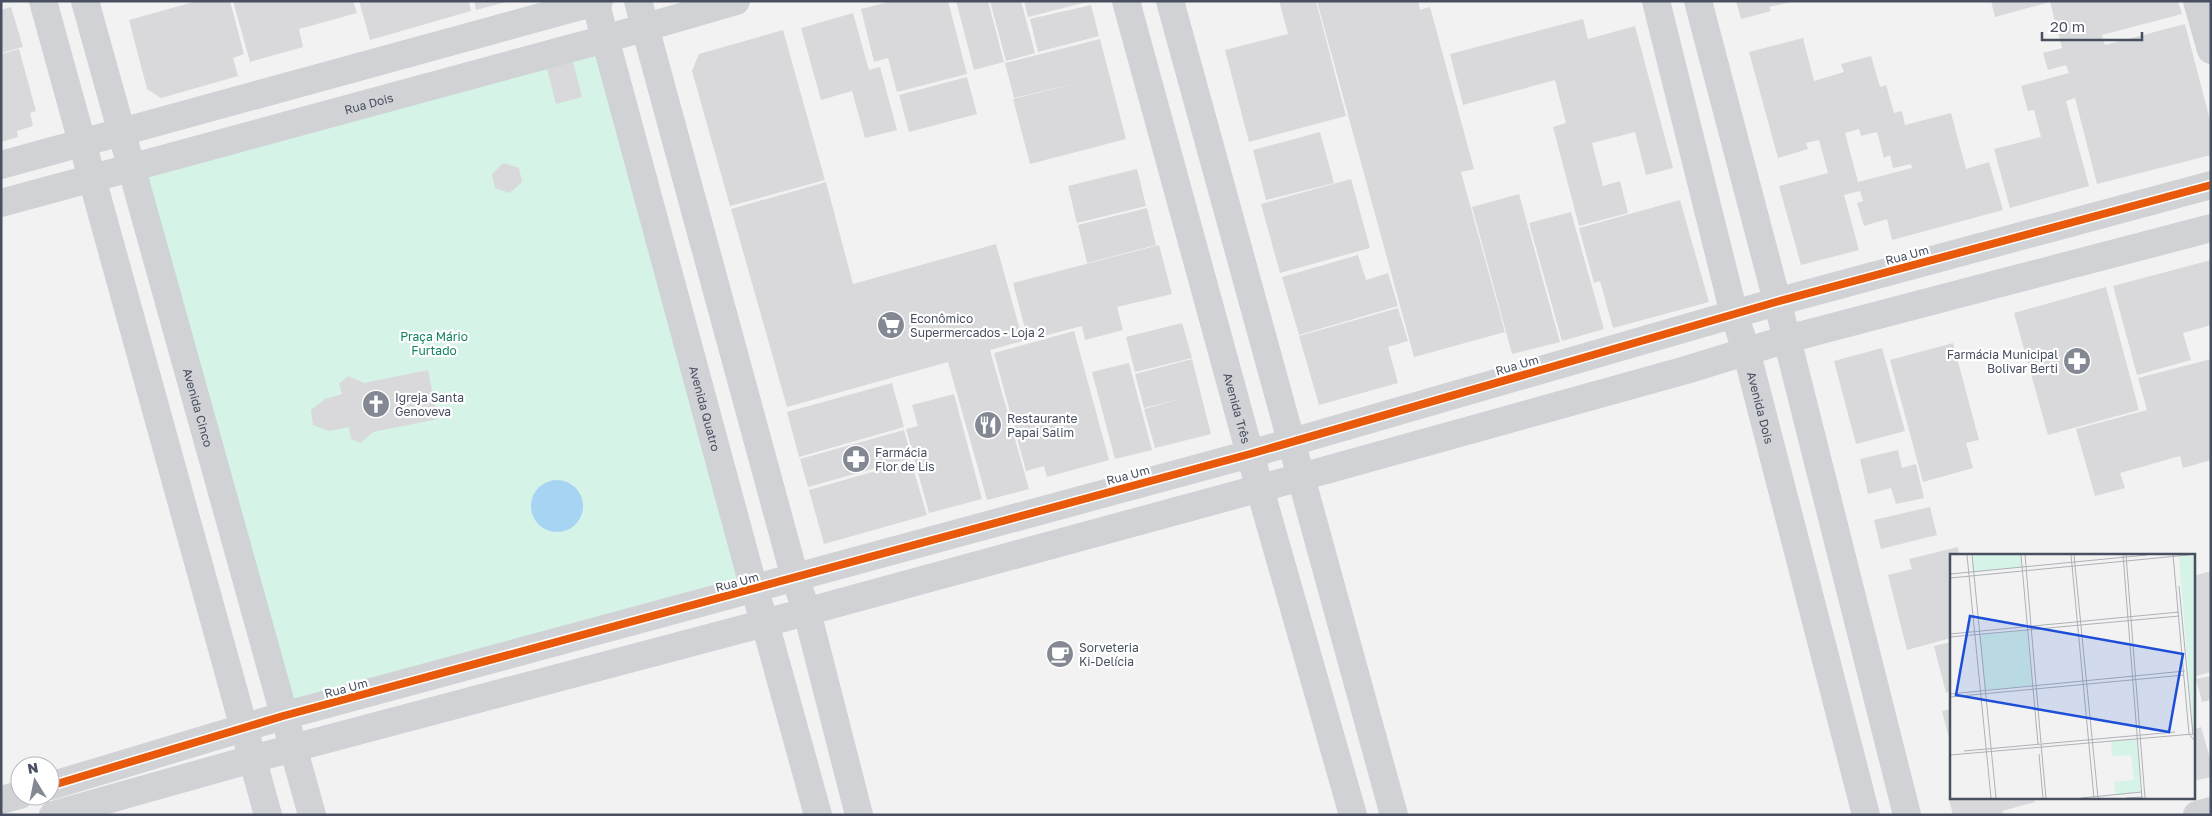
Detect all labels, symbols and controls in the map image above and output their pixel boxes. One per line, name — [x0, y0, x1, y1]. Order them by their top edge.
scale bar — [2042, 10, 2142, 42]
text: 20 m — [2050, 17, 2085, 35]
street label: Rua Dois — [343, 89, 395, 117]
street label: Rua Um — [1884, 242, 1930, 268]
supermarket icon: Econômico Supermercados - Loja 2 — [876, 310, 906, 340]
place label: Econômico Supermercados - Loja 2 — [910, 311, 1045, 340]
park label: Praça Mário Furtado — [400, 329, 468, 358]
pharmacy icon: Farmácia Municipal Bolivar Berti — [2062, 346, 2092, 376]
place label: Farmácia Municipal Bolivar Berti — [1947, 347, 2058, 376]
street label: Rua Um — [1494, 352, 1540, 378]
street label: Avenida Quatro — [686, 364, 724, 453]
street label: Avenida Cinco — [180, 366, 216, 449]
street label: Avenida Dois — [1744, 370, 1777, 445]
street label: Avenida Três — [1221, 371, 1254, 445]
church icon: Igreja Santa Genoveva — [361, 389, 391, 419]
place label: Igreja Santa Genoveva — [395, 390, 464, 419]
restaurant icon: Restaurante Papai Salim — [973, 410, 1003, 440]
place label: Restaurante Papai Salim — [1007, 411, 1078, 440]
pharmacy icon: Farmácia Flor de Lis — [841, 444, 871, 474]
place label: Farmácia Flor de Lis — [875, 445, 935, 474]
street label: Rua Um — [1105, 462, 1151, 488]
inset map — [1950, 554, 2194, 798]
street label: Rua Um — [714, 569, 760, 595]
cafe icon: Sorveteria Ki-Delícia — [1045, 639, 1075, 669]
place label: Sorveteria Ki-Delícia — [1079, 640, 1139, 669]
street label: Rua Um — [323, 675, 369, 701]
north arrow — [10, 756, 60, 806]
text: N — [26, 758, 39, 777]

